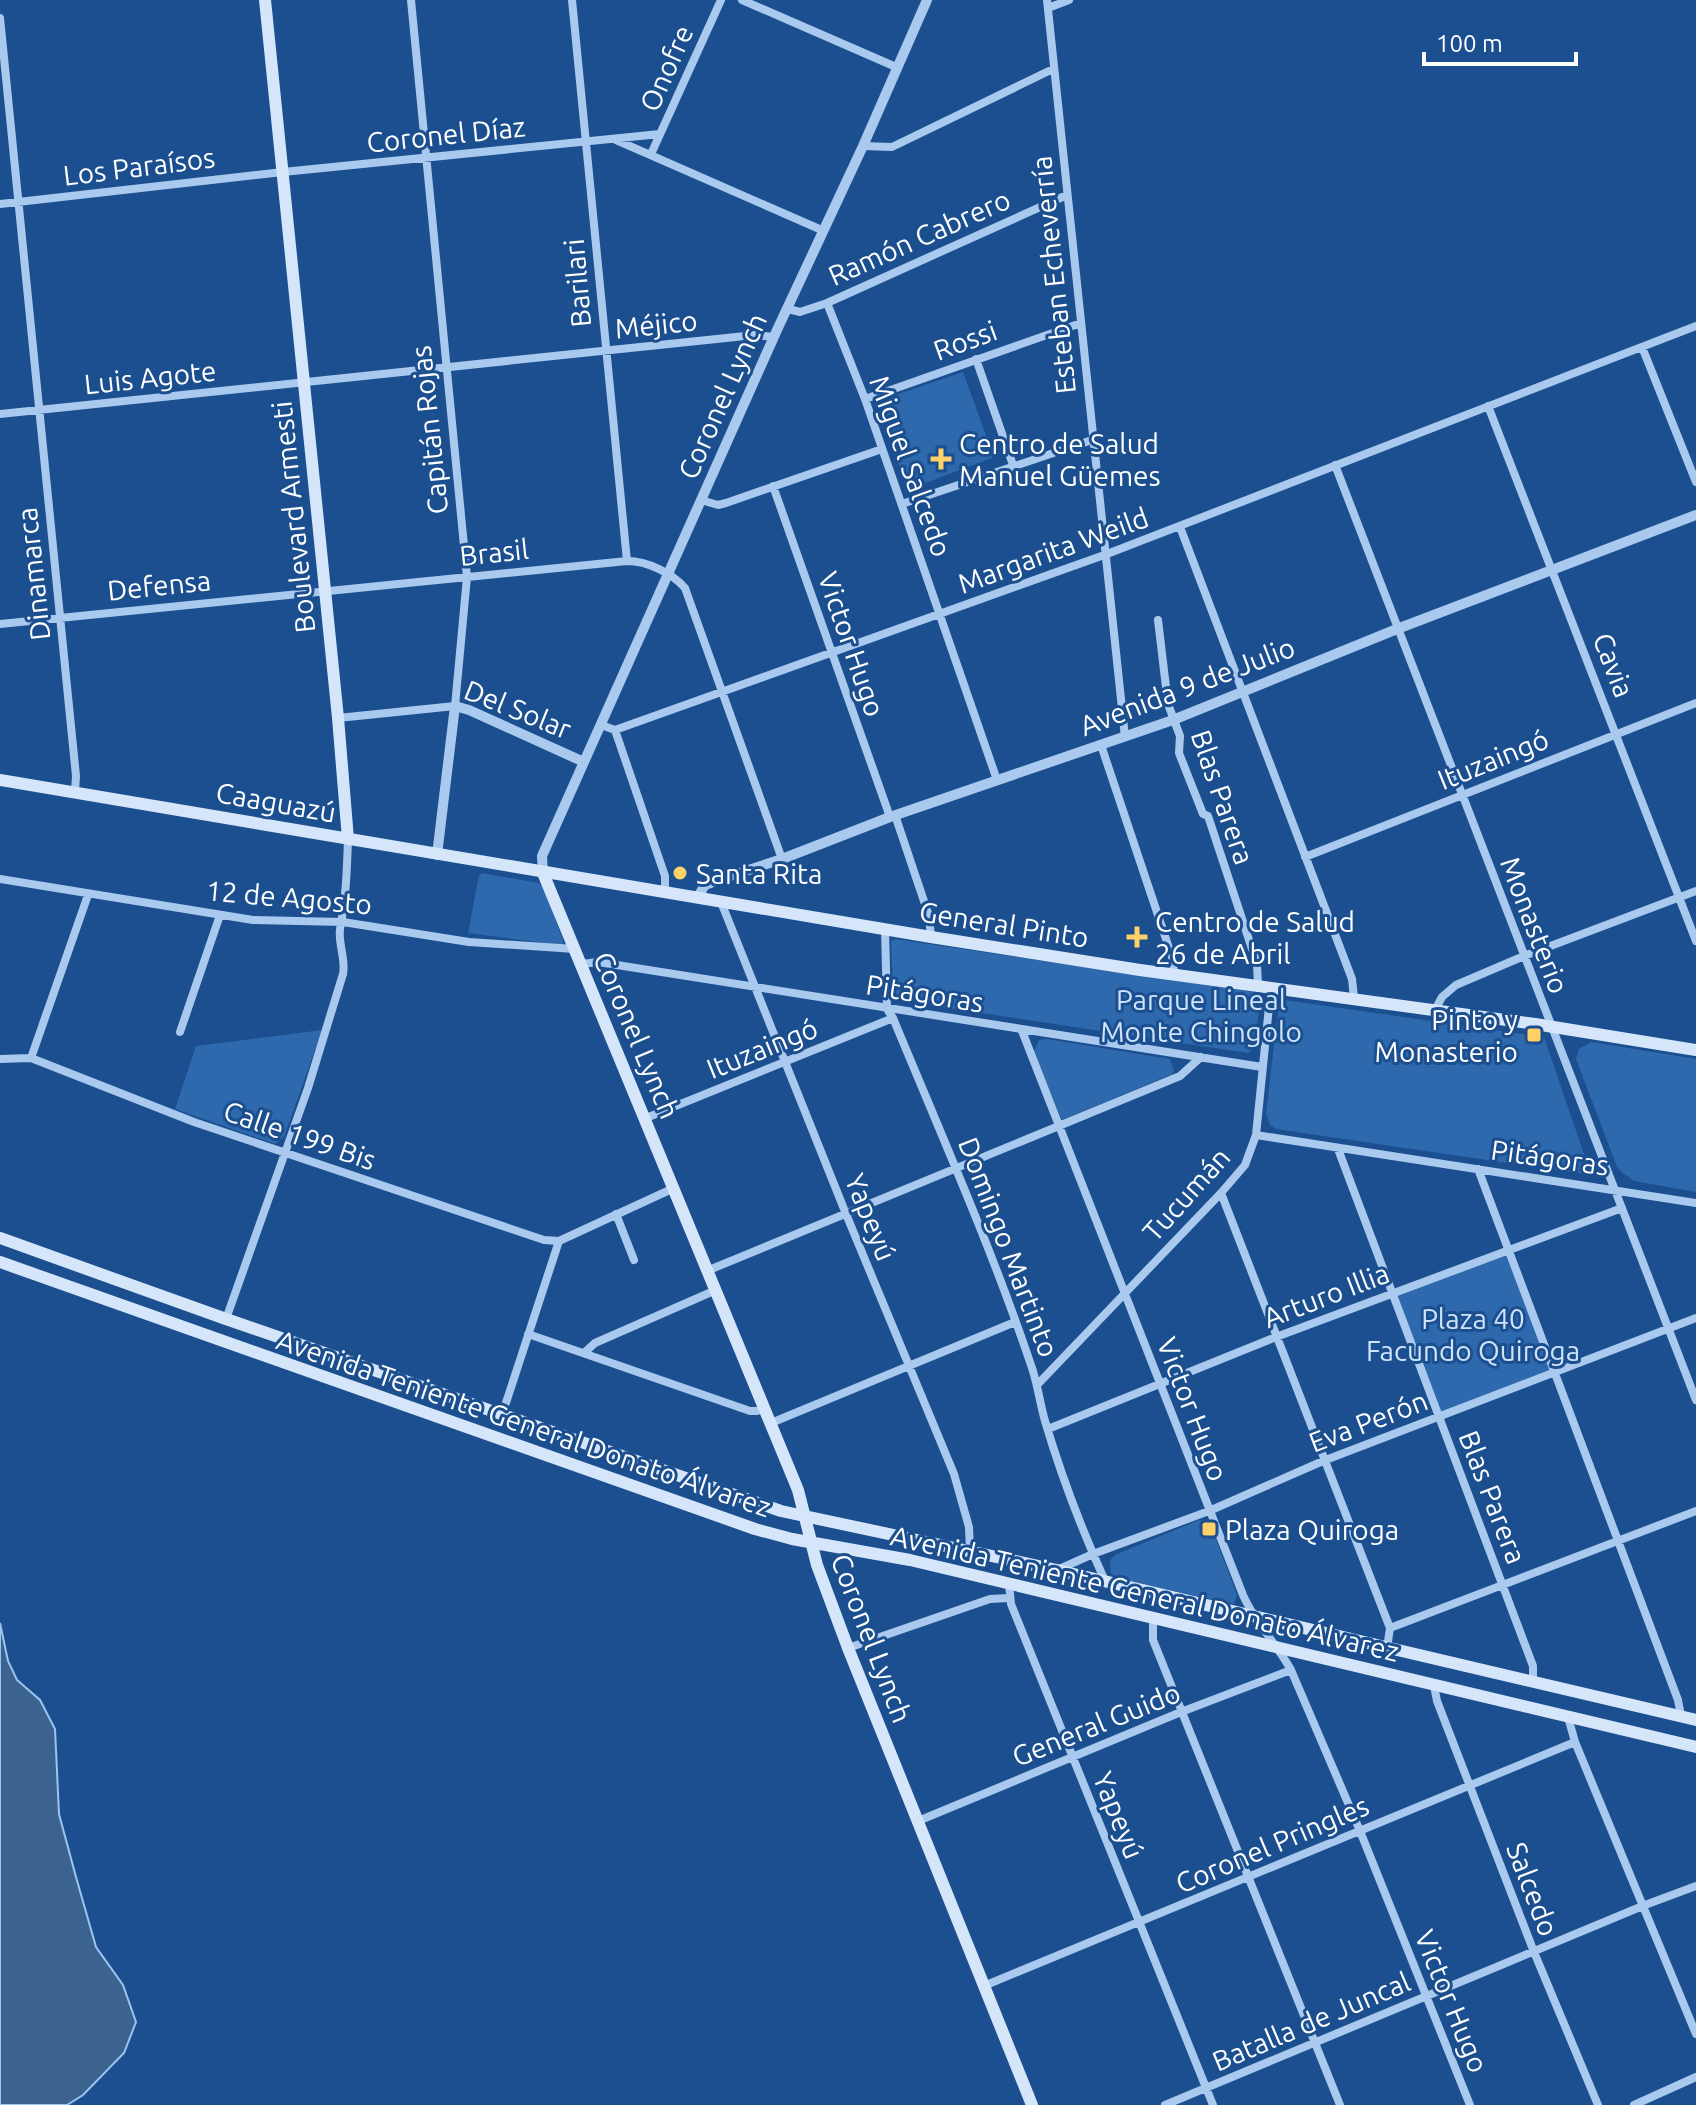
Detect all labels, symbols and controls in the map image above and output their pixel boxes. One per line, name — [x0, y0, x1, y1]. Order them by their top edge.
scale bar — [1424, 16, 1576, 66]
street label: Onofre — [633, 20, 699, 116]
text: 100 m — [1436, 30, 1503, 57]
street label: Coronel Díaz — [365, 110, 527, 158]
street label: Los Paraísos — [61, 141, 217, 191]
street label: Esteban Echeverría — [1025, 154, 1081, 396]
street label: Ramón Cabrero — [823, 183, 1015, 291]
street label: Barilari — [558, 237, 596, 329]
street label: Méjico — [613, 304, 699, 344]
street label: Coronel Lynch — [672, 308, 772, 484]
street label: Rossi — [929, 314, 1001, 366]
street label: Capitán Rojas — [405, 344, 453, 516]
street label: Luis Agote — [82, 355, 218, 399]
street label: Miguel Salcedo — [864, 371, 958, 561]
street label: Boulevard Armesti — [265, 400, 321, 634]
place label: Centro de Salud Manuel Güemes — [959, 428, 1161, 491]
marker: Centro de Salud Manuel Güemes — [930, 448, 952, 470]
street label: Margarita Weild — [954, 501, 1152, 599]
street label: Dinamarca — [11, 506, 55, 642]
street label: Brasil — [458, 533, 530, 571]
street label: Defensa — [106, 564, 212, 606]
street label: Victor Hugo — [813, 568, 891, 720]
street label: Cavia — [1588, 628, 1640, 702]
street label: Avenida 9 de Julio — [1075, 631, 1299, 741]
street label: Del Solar — [460, 674, 576, 745]
street label: Ituzaingó — [1433, 723, 1553, 795]
street label: Blas Parera — [1186, 726, 1260, 868]
street label: Caaguazú — [214, 776, 338, 828]
street label: Monasterio — [1495, 852, 1575, 998]
place label: Santa Rita — [696, 858, 822, 889]
marker: Santa Rita — [671, 864, 689, 882]
street label: 12 de Agosto — [205, 874, 373, 920]
street label: General Pinto — [917, 895, 1091, 953]
place label: Centro de Salud 26 de Abril — [1155, 906, 1355, 969]
marker: Centro de Salud 26 de Abril — [1126, 926, 1148, 948]
street label: Coronel Lynch — [588, 947, 686, 1123]
street label: Pitágoras — [864, 968, 986, 1018]
park label: Parque Lineal Monte Chingolo — [1100, 984, 1302, 1047]
place label: Pinto y Monasterio — [1375, 1004, 1518, 1067]
street label: Ituzaingó — [702, 1012, 822, 1084]
marker: Pinto y Monasterio — [1525, 1026, 1543, 1044]
street label: Calle 199 Bis — [220, 1095, 380, 1175]
street label: Domingo Martinto — [953, 1133, 1065, 1361]
street label: Pitágoras — [1489, 1133, 1611, 1181]
street label: Tucumán — [1136, 1141, 1236, 1247]
street label: Yapeyú — [840, 1169, 902, 1265]
street label: Arturo Illia — [1259, 1257, 1393, 1333]
park label: Plaza 40 Facundo Quiroga — [1366, 1303, 1580, 1366]
street label: Avenida Teniente General Donato Álvarez — [273, 1323, 775, 1522]
street label: Victor Hugo — [1152, 1333, 1234, 1485]
street label: Eva Perón — [1304, 1384, 1432, 1458]
street label: Blas Parera — [1453, 1426, 1533, 1568]
place label: Plaza Quiroga — [1225, 1514, 1399, 1545]
street label: Avenida Teniente General Donato Álvarez — [888, 1518, 1402, 1667]
marker: Plaza Quiroga — [1200, 1520, 1218, 1538]
street label: Coronel Lynch — [826, 1549, 918, 1727]
street label: General Guido — [1008, 1676, 1184, 1772]
street label: Yapeyú — [1088, 1767, 1150, 1863]
street label: Coronel Pringles — [1171, 1789, 1373, 1899]
street label: Salcedo — [1501, 1838, 1565, 1940]
street label: Victor Hugo — [1409, 1925, 1495, 2077]
street label: Batalla de Juncal — [1207, 1965, 1415, 2077]

